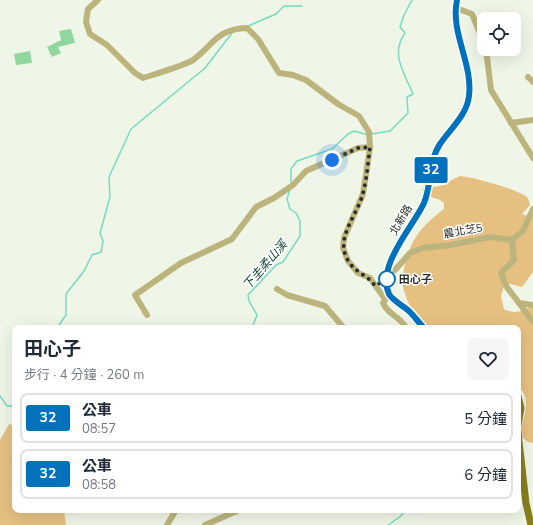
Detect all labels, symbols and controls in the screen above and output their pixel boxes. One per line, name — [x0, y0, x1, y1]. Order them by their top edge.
map controls — [477, 12, 521, 56]
button: locate — [477, 12, 521, 56]
your location — [322, 150, 342, 170]
line badge: 32 — [413, 157, 449, 183]
text: 32 — [423, 160, 439, 179]
street label: 北新路 — [386, 202, 416, 238]
street label: 農北芝5 — [442, 220, 484, 242]
water label: 下圭柔山溪 — [239, 236, 292, 293]
marker: 田心子 — [378, 270, 396, 288]
place label: 田心子 — [399, 272, 432, 287]
text: 田心子 — [24, 336, 81, 362]
button: heart — [467, 338, 509, 380]
text: 步行 · 4 分鐘 · 260 m — [24, 366, 144, 384]
text: 公車 — [82, 400, 112, 420]
text: 32 — [40, 408, 56, 427]
text: 5 分鐘 — [464, 409, 507, 429]
text: 08:57 — [82, 420, 116, 438]
text: 公車 — [82, 456, 112, 476]
text: 32 — [40, 464, 56, 483]
text: 6 分鐘 — [464, 465, 507, 485]
text: 08:58 — [82, 476, 116, 494]

